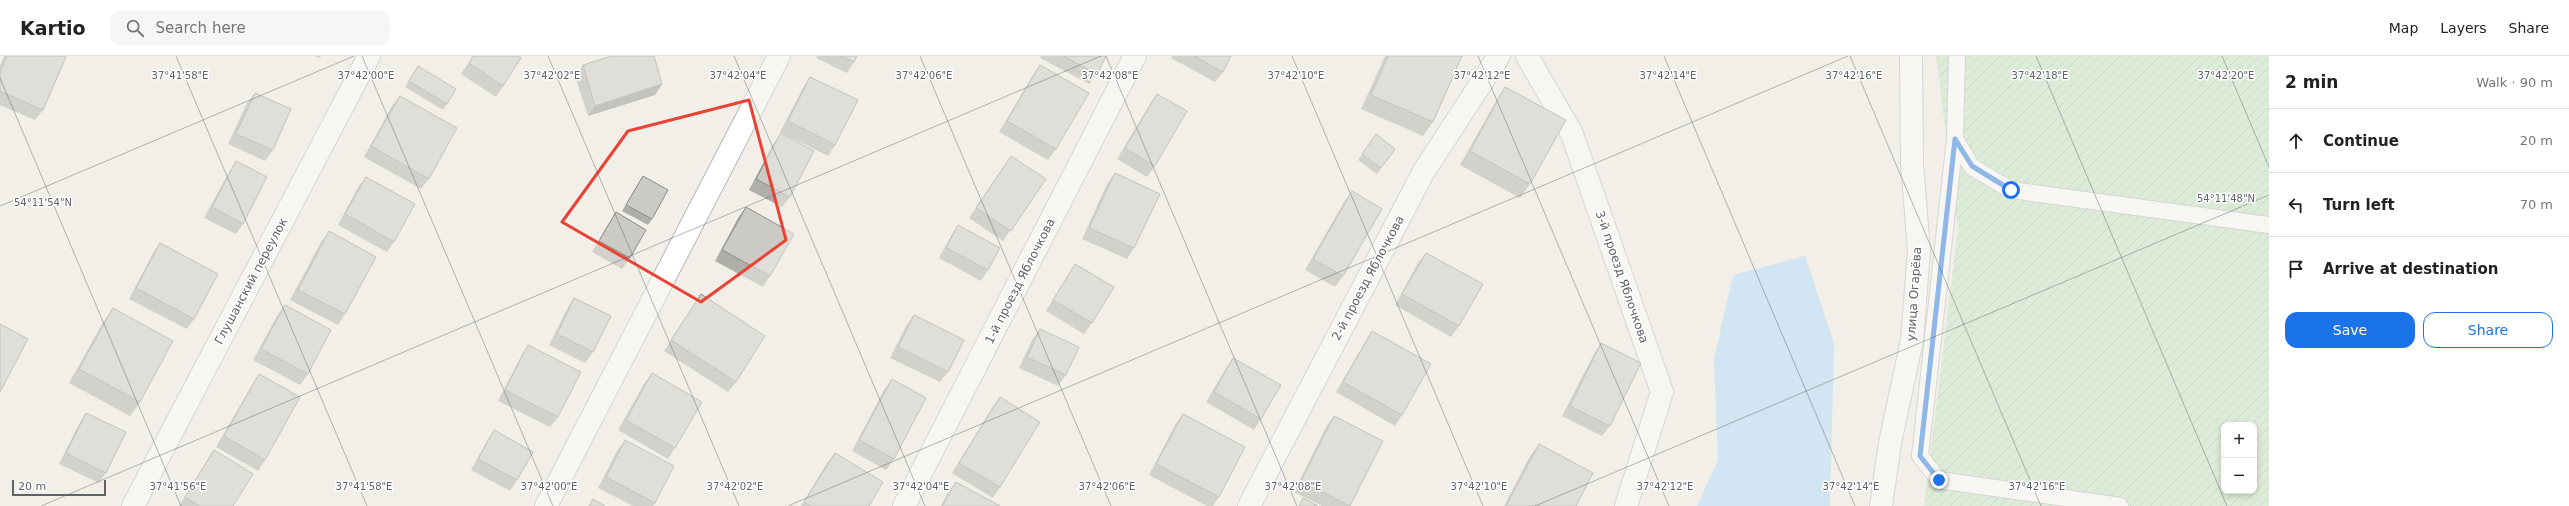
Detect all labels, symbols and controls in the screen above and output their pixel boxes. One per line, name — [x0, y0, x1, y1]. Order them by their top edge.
search box — [110, 10, 390, 46]
text: Kartio — [20, 17, 86, 39]
icon: search — [124, 17, 146, 39]
text: Search here — [156, 19, 246, 37]
text: Map — [2389, 20, 2418, 36]
text: Layers — [2440, 20, 2487, 36]
text: Share — [2509, 20, 2549, 36]
text: 37°41'58"E — [152, 70, 208, 81]
text: 37°42'00"E — [338, 70, 394, 81]
text: 37°42'02"E — [524, 70, 580, 81]
text: 37°42'04"E — [710, 70, 766, 81]
text: 37°42'06"E — [896, 70, 952, 81]
text: 37°42'08"E — [1082, 70, 1138, 81]
text: 37°42'10"E — [1268, 70, 1324, 81]
text: 37°42'12"E — [1454, 70, 1510, 81]
text: 37°42'14"E — [1640, 70, 1696, 81]
text: 37°42'16"E — [1826, 70, 1882, 81]
text: 37°42'18"E — [2012, 70, 2068, 81]
text: 37°42'20"E — [2198, 70, 2254, 81]
text: 2 min — [2285, 72, 2338, 92]
text: Walk · 90 m — [2476, 75, 2553, 90]
icon: ahead — [2285, 130, 2307, 152]
text: Continue — [2323, 132, 2399, 150]
text: 20 m — [2520, 133, 2553, 148]
route start — [2002, 181, 2020, 199]
text: 54°11'48"N — [2197, 193, 2255, 204]
icon: left — [2285, 194, 2307, 216]
text: Turn left — [2323, 196, 2395, 214]
text: 54°11'54"N — [14, 197, 72, 208]
text: 70 m — [2520, 197, 2553, 212]
street label: 3-й проезд Яблочкова — [1593, 209, 1651, 345]
street label: 2-й проезд Яблочкова — [1329, 213, 1407, 343]
street label: Глушанский переулок — [212, 215, 290, 347]
street label: 1-й проезд Яблочкова — [982, 216, 1058, 346]
street label: улица Огарёва — [1904, 246, 1924, 342]
icon: arrive — [2285, 258, 2307, 280]
text: Arrive at destination — [2323, 260, 2498, 278]
button: Save — [2285, 312, 2415, 348]
button: Share — [2423, 312, 2553, 348]
map controls — [2221, 422, 2257, 494]
button: + — [2221, 422, 2257, 458]
button: − — [2221, 458, 2257, 494]
route end — [1930, 471, 1948, 489]
scale bar — [12, 478, 106, 497]
text: 20 m — [18, 480, 46, 493]
text: 37°41'56"E — [150, 481, 206, 492]
text: 37°41'58"E — [336, 481, 392, 492]
text: 37°42'00"E — [521, 481, 577, 492]
text: 37°42'02"E — [707, 481, 763, 492]
text: 37°42'04"E — [893, 481, 949, 492]
text: 37°42'06"E — [1079, 481, 1135, 492]
text: 37°42'08"E — [1265, 481, 1321, 492]
text: 37°42'10"E — [1451, 481, 1507, 492]
text: 37°42'12"E — [1637, 481, 1693, 492]
text: 37°42'14"E — [1823, 481, 1879, 492]
text: 37°42'16"E — [2009, 481, 2065, 492]

